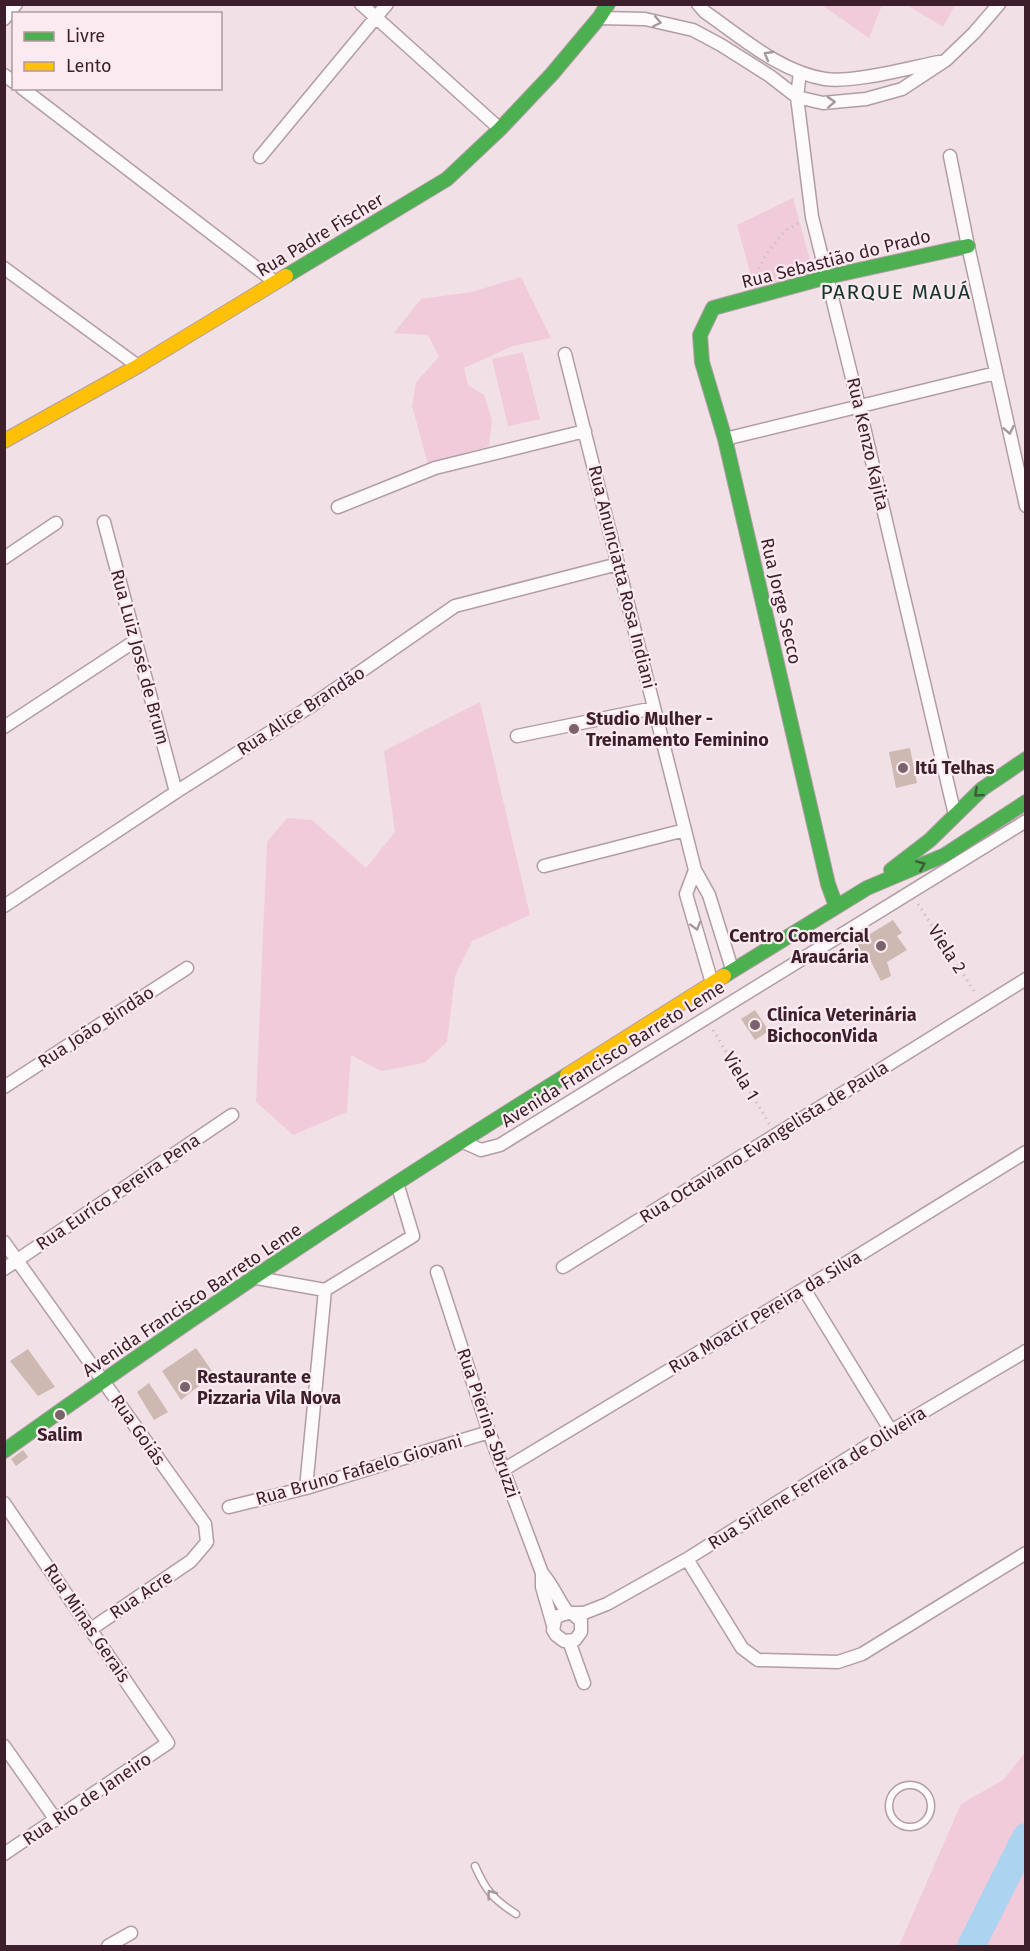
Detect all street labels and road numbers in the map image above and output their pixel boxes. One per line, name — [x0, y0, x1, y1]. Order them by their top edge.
street label: Rua Padre Fischer — [252, 188, 388, 282]
street label: Rua Sebastião do Prado — [739, 225, 933, 293]
street label: Rua Kenzo Kajita — [842, 375, 894, 513]
street label: Rua Anunciatta Rosa Indiani — [584, 463, 660, 691]
street label: Rua Jorge Secco — [756, 536, 806, 666]
street label: Rua Luiz José de Brum — [106, 567, 174, 747]
street label: Rua Alice Brandão — [233, 661, 369, 761]
street label: Viela 2 — [923, 921, 971, 978]
street label: Avenida Francisco Barreto Leme — [497, 976, 729, 1132]
street label: Rua João Bindão — [34, 981, 158, 1073]
street label: Viela 1 — [718, 1048, 764, 1104]
street label: Rua Octaviano Evangelista de Paula — [636, 1056, 892, 1228]
street label: Rua Euríco Pereira Pena — [32, 1129, 204, 1255]
street label: Avenida Francisco Barreto Leme — [78, 1218, 306, 1382]
street label: Rua Moacir Pereira da Silva — [665, 1246, 865, 1378]
street label: Rua Pierina Sbruzzi — [452, 1345, 524, 1501]
street label: Rua Goiás — [106, 1391, 170, 1469]
street label: Rua Sirlene Ferreira de Oliveira — [704, 1402, 930, 1554]
street label: Rua Bruno Fafaelo Giovani — [253, 1430, 465, 1510]
street label: Rua Minas Gerais — [39, 1559, 135, 1687]
street label: Rua Acre — [105, 1566, 177, 1624]
street label: Rua Rio de Janeiro — [19, 1748, 155, 1850]

